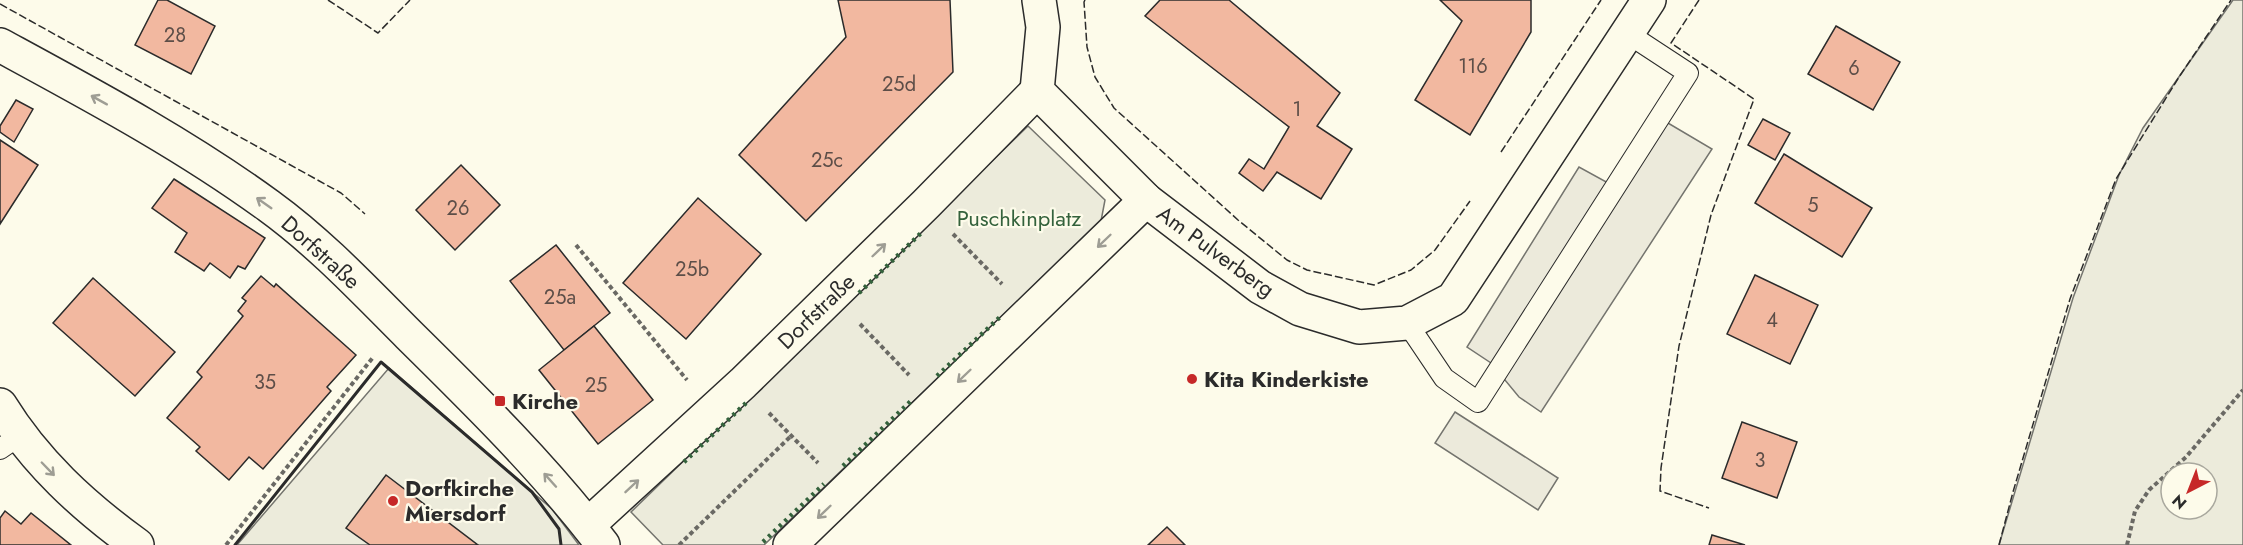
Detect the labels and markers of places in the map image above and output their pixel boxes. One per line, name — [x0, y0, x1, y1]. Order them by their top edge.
place label: Kita Kinderkiste — [1204, 363, 1369, 395]
marker: Kita Kinderkiste — [1185, 372, 1199, 386]
place label: Kirche — [512, 385, 578, 417]
marker: Kirche — [493, 394, 507, 408]
place label: Dorfkirche Miersdorf — [405, 472, 514, 529]
marker: Dorfkirche Miersdorf — [386, 494, 400, 508]

